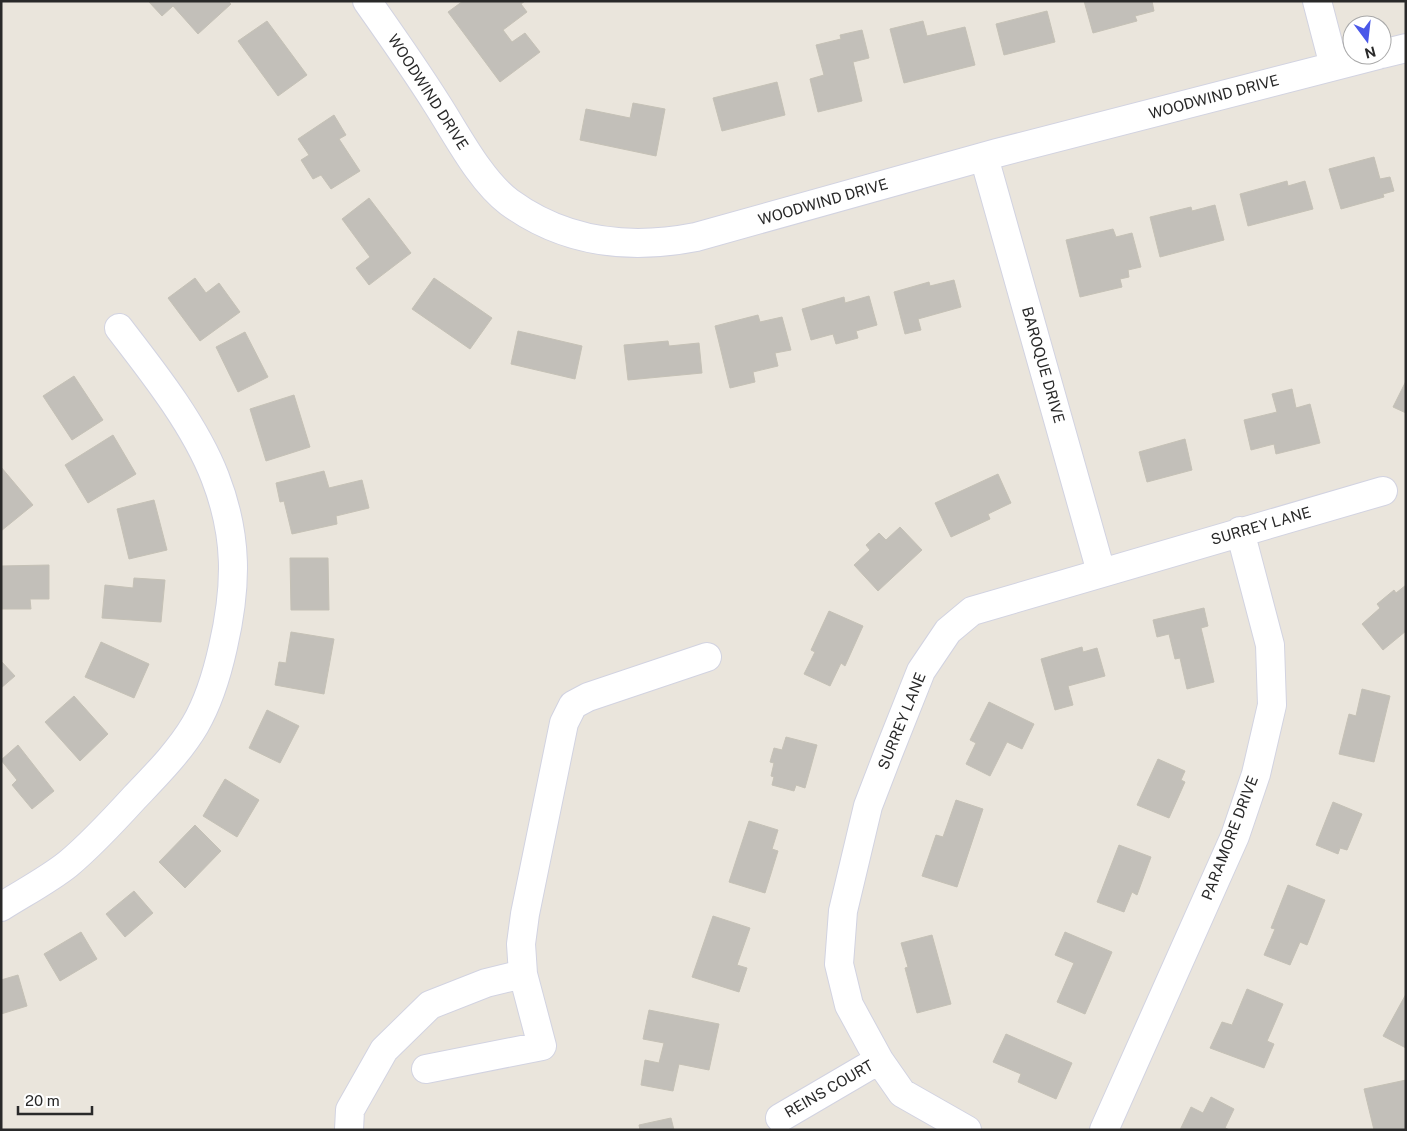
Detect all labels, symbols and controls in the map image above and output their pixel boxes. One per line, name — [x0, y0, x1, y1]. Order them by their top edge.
north arrow — [1342, 15, 1392, 65]
street label: WOODWIND DRIVE — [385, 31, 472, 153]
text: N — [1363, 43, 1378, 62]
street label: WOODWIND DRIVE — [1147, 71, 1281, 122]
street label: WOODWIND DRIVE — [756, 175, 890, 228]
street label: BAROQUE DRIVE — [1019, 305, 1068, 425]
street label: SURREY LANE — [1209, 503, 1313, 548]
street label: SURREY LANE — [874, 670, 929, 772]
street label: PARAMORE DRIVE — [1198, 773, 1261, 902]
street label: REINS COURT — [781, 1056, 876, 1121]
scale bar — [18, 1084, 91, 1116]
text: 20 m — [25, 1092, 60, 1109]

